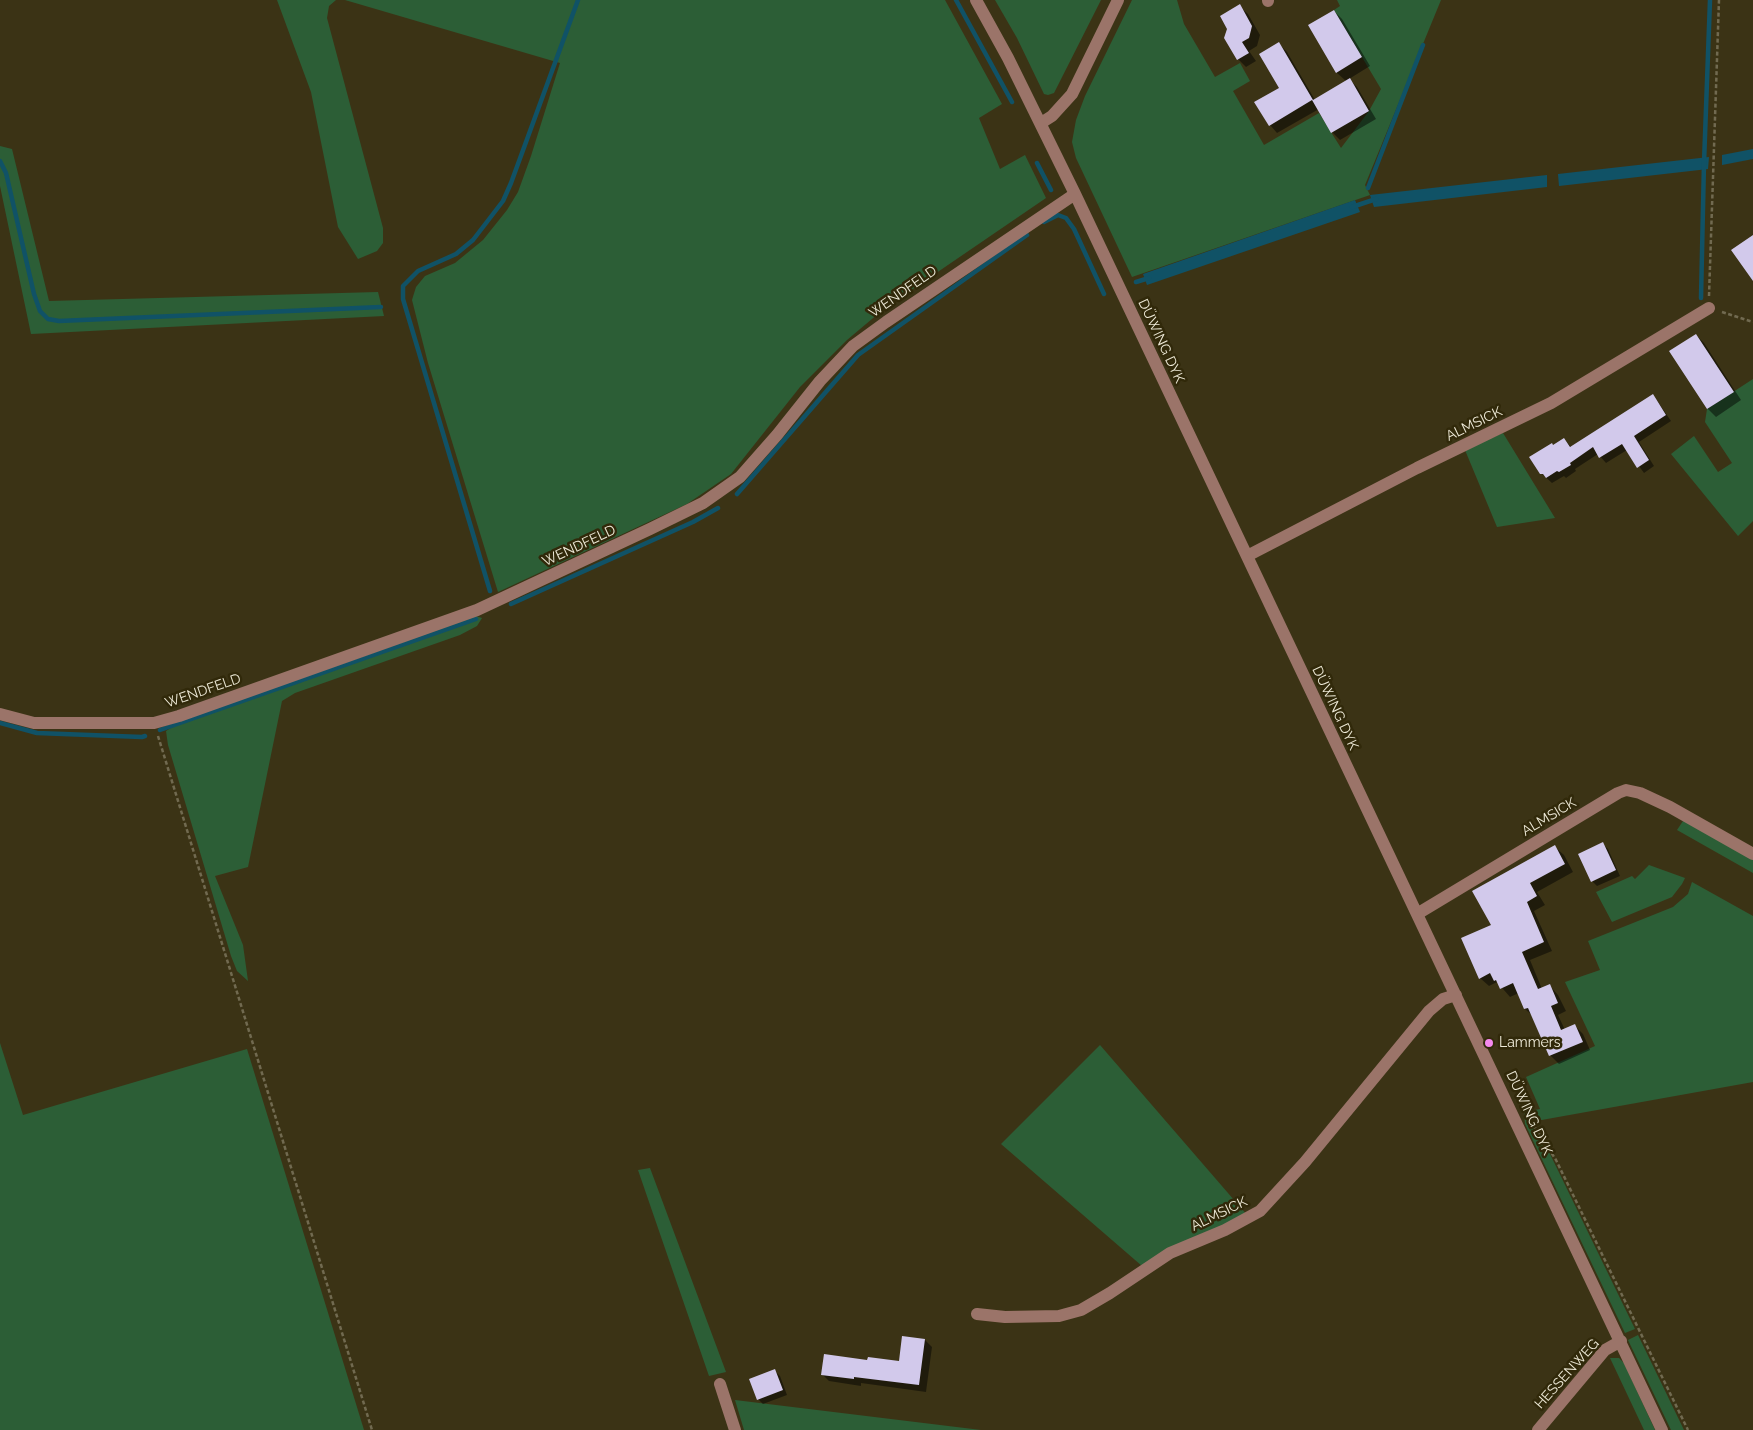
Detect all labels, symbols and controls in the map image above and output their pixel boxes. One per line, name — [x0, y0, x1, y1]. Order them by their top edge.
street label: WENDFELD — [866, 262, 940, 322]
street label: DÜWING DYK — [1134, 296, 1188, 386]
street label: ALMSICK — [1443, 403, 1505, 445]
street label: WENDFELD — [540, 522, 618, 570]
street label: DÜWING DYK — [1308, 663, 1362, 753]
street label: WENDFELD — [163, 670, 243, 712]
street label: ALMSICK — [1519, 794, 1579, 840]
place label: Lammers — [1499, 1035, 1560, 1051]
marker: Lammers — [1483, 1037, 1495, 1049]
street label: DÜWING DYK — [1502, 1068, 1556, 1158]
street label: ALMSICK — [1188, 1193, 1250, 1235]
street label: HESSENWEG — [1531, 1336, 1603, 1412]

